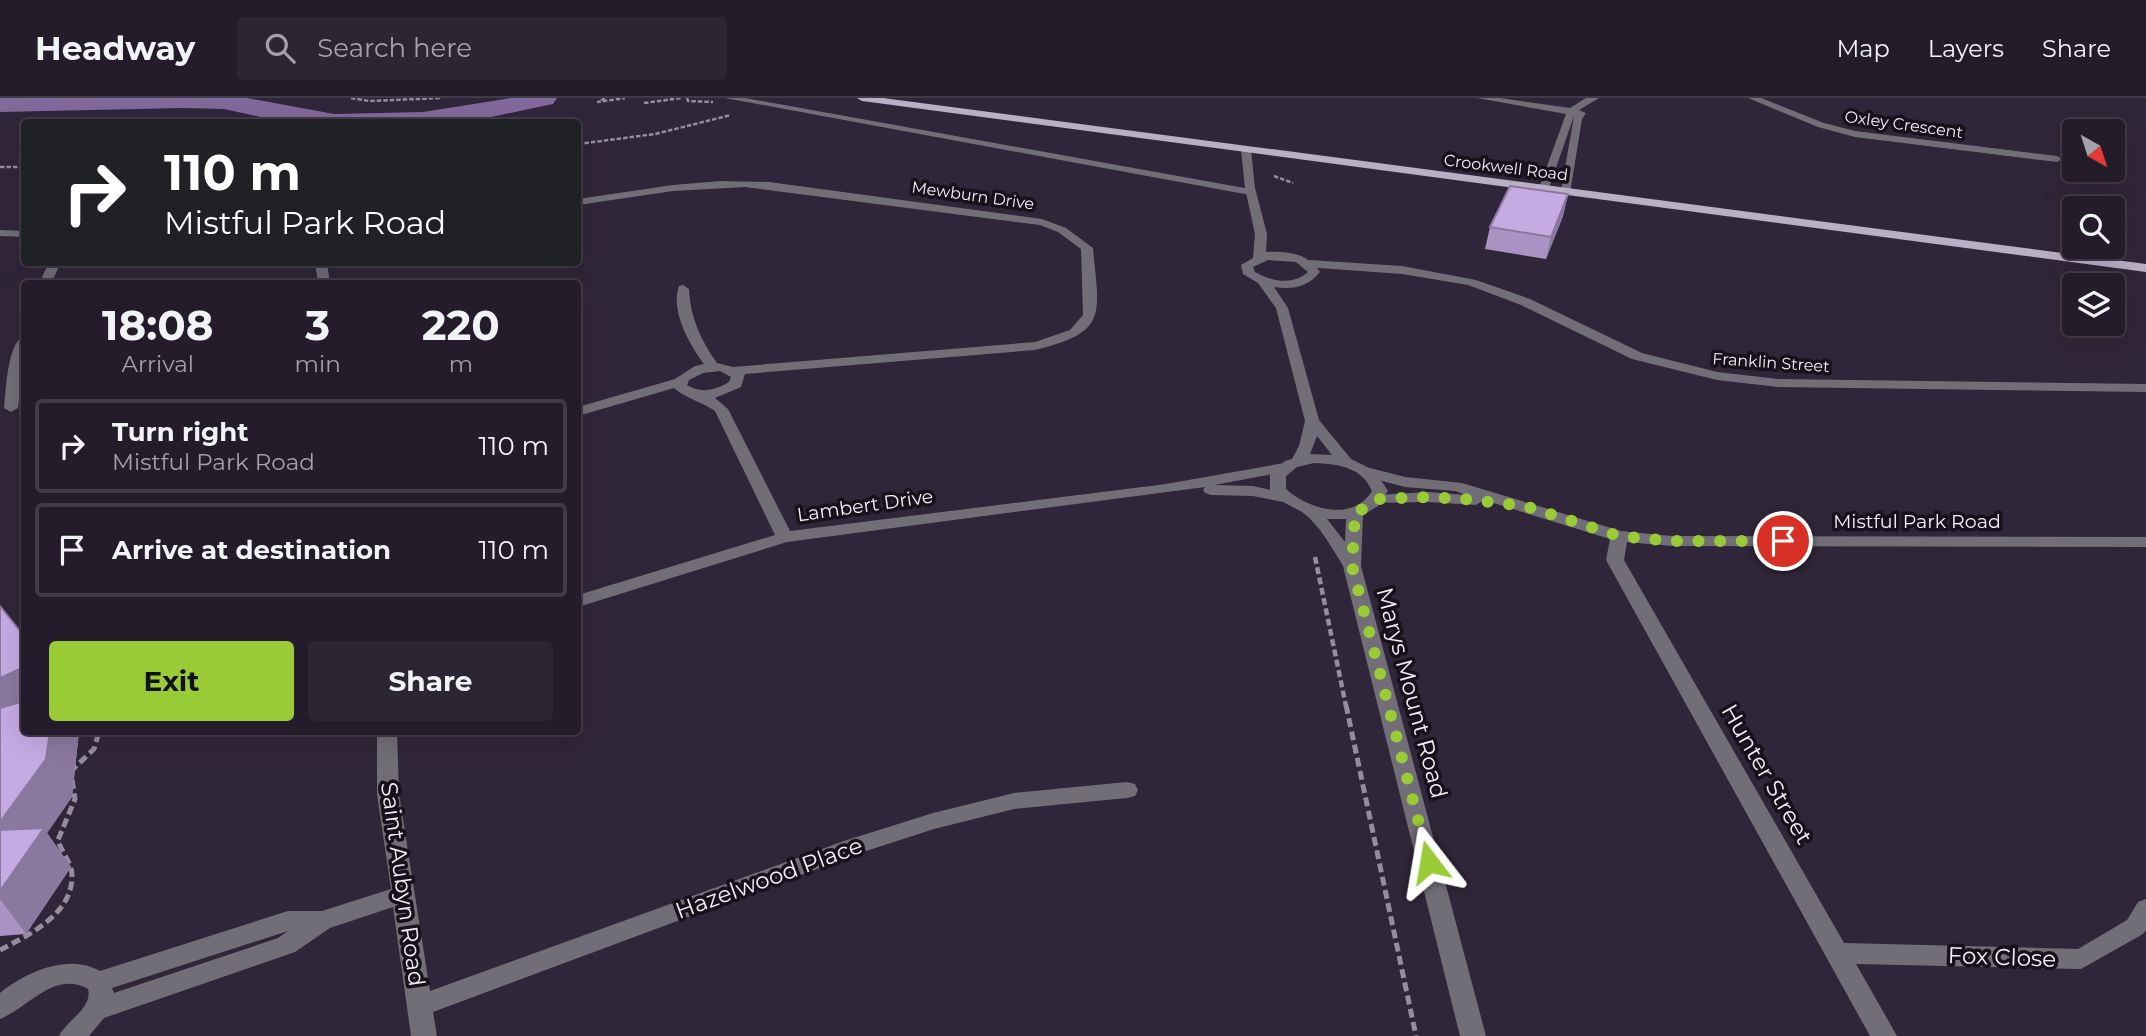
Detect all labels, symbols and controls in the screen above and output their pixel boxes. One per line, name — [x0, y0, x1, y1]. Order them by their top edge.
search box — [237, 17, 727, 80]
text: Headway — [35, 28, 195, 68]
icon: search — [261, 29, 299, 67]
text: Search here — [317, 32, 472, 64]
text: Map — [1836, 34, 1890, 63]
text: Layers — [1928, 34, 2004, 63]
text: Share — [2042, 34, 2111, 63]
street label: Oxley Crescent — [1844, 107, 1965, 142]
north arrow — [2062, 119, 2124, 182]
map controls — [2062, 119, 2125, 336]
text: 110 m — [164, 143, 301, 202]
icon: right — [49, 147, 140, 238]
street label: Crookwell Road — [1443, 150, 1569, 185]
street label: Mewburn Drive — [910, 177, 1035, 214]
button: search — [2062, 196, 2125, 259]
text: Mistful Park Road — [164, 203, 446, 242]
button: layers — [2062, 273, 2125, 336]
text: 18:08 — [102, 299, 214, 351]
text: 3 — [305, 299, 330, 351]
text: 220 — [422, 299, 500, 351]
street label: Franklin Street — [1712, 349, 1831, 376]
text: Arrival — [122, 350, 194, 378]
text: min — [295, 350, 341, 378]
text: m — [449, 350, 473, 378]
text: Turn right — [112, 416, 248, 448]
icon: right — [53, 427, 91, 465]
text: 110 m — [479, 430, 549, 462]
text: Mistful Park Road — [112, 448, 315, 476]
street label: Lambert Drive — [795, 485, 935, 526]
street label: Mistful Park Road — [1833, 510, 2001, 533]
pin — [1753, 511, 1813, 571]
icon: arrive — [1764, 522, 1802, 560]
icon: arrive — [53, 531, 91, 569]
text: Arrive at destination — [112, 534, 391, 566]
text: 110 m — [479, 534, 549, 566]
street label: Marys Mount Road — [1370, 585, 1454, 801]
button: Exit — [49, 641, 294, 721]
button: Share — [308, 641, 553, 721]
street label: Hunter Street — [1716, 699, 1818, 849]
street label: Saint Aubyn Road — [375, 780, 431, 988]
position arrow — [1392, 825, 1466, 899]
street label: Hazelwood Place — [672, 831, 866, 925]
street label: Fox Close — [1947, 941, 2057, 973]

